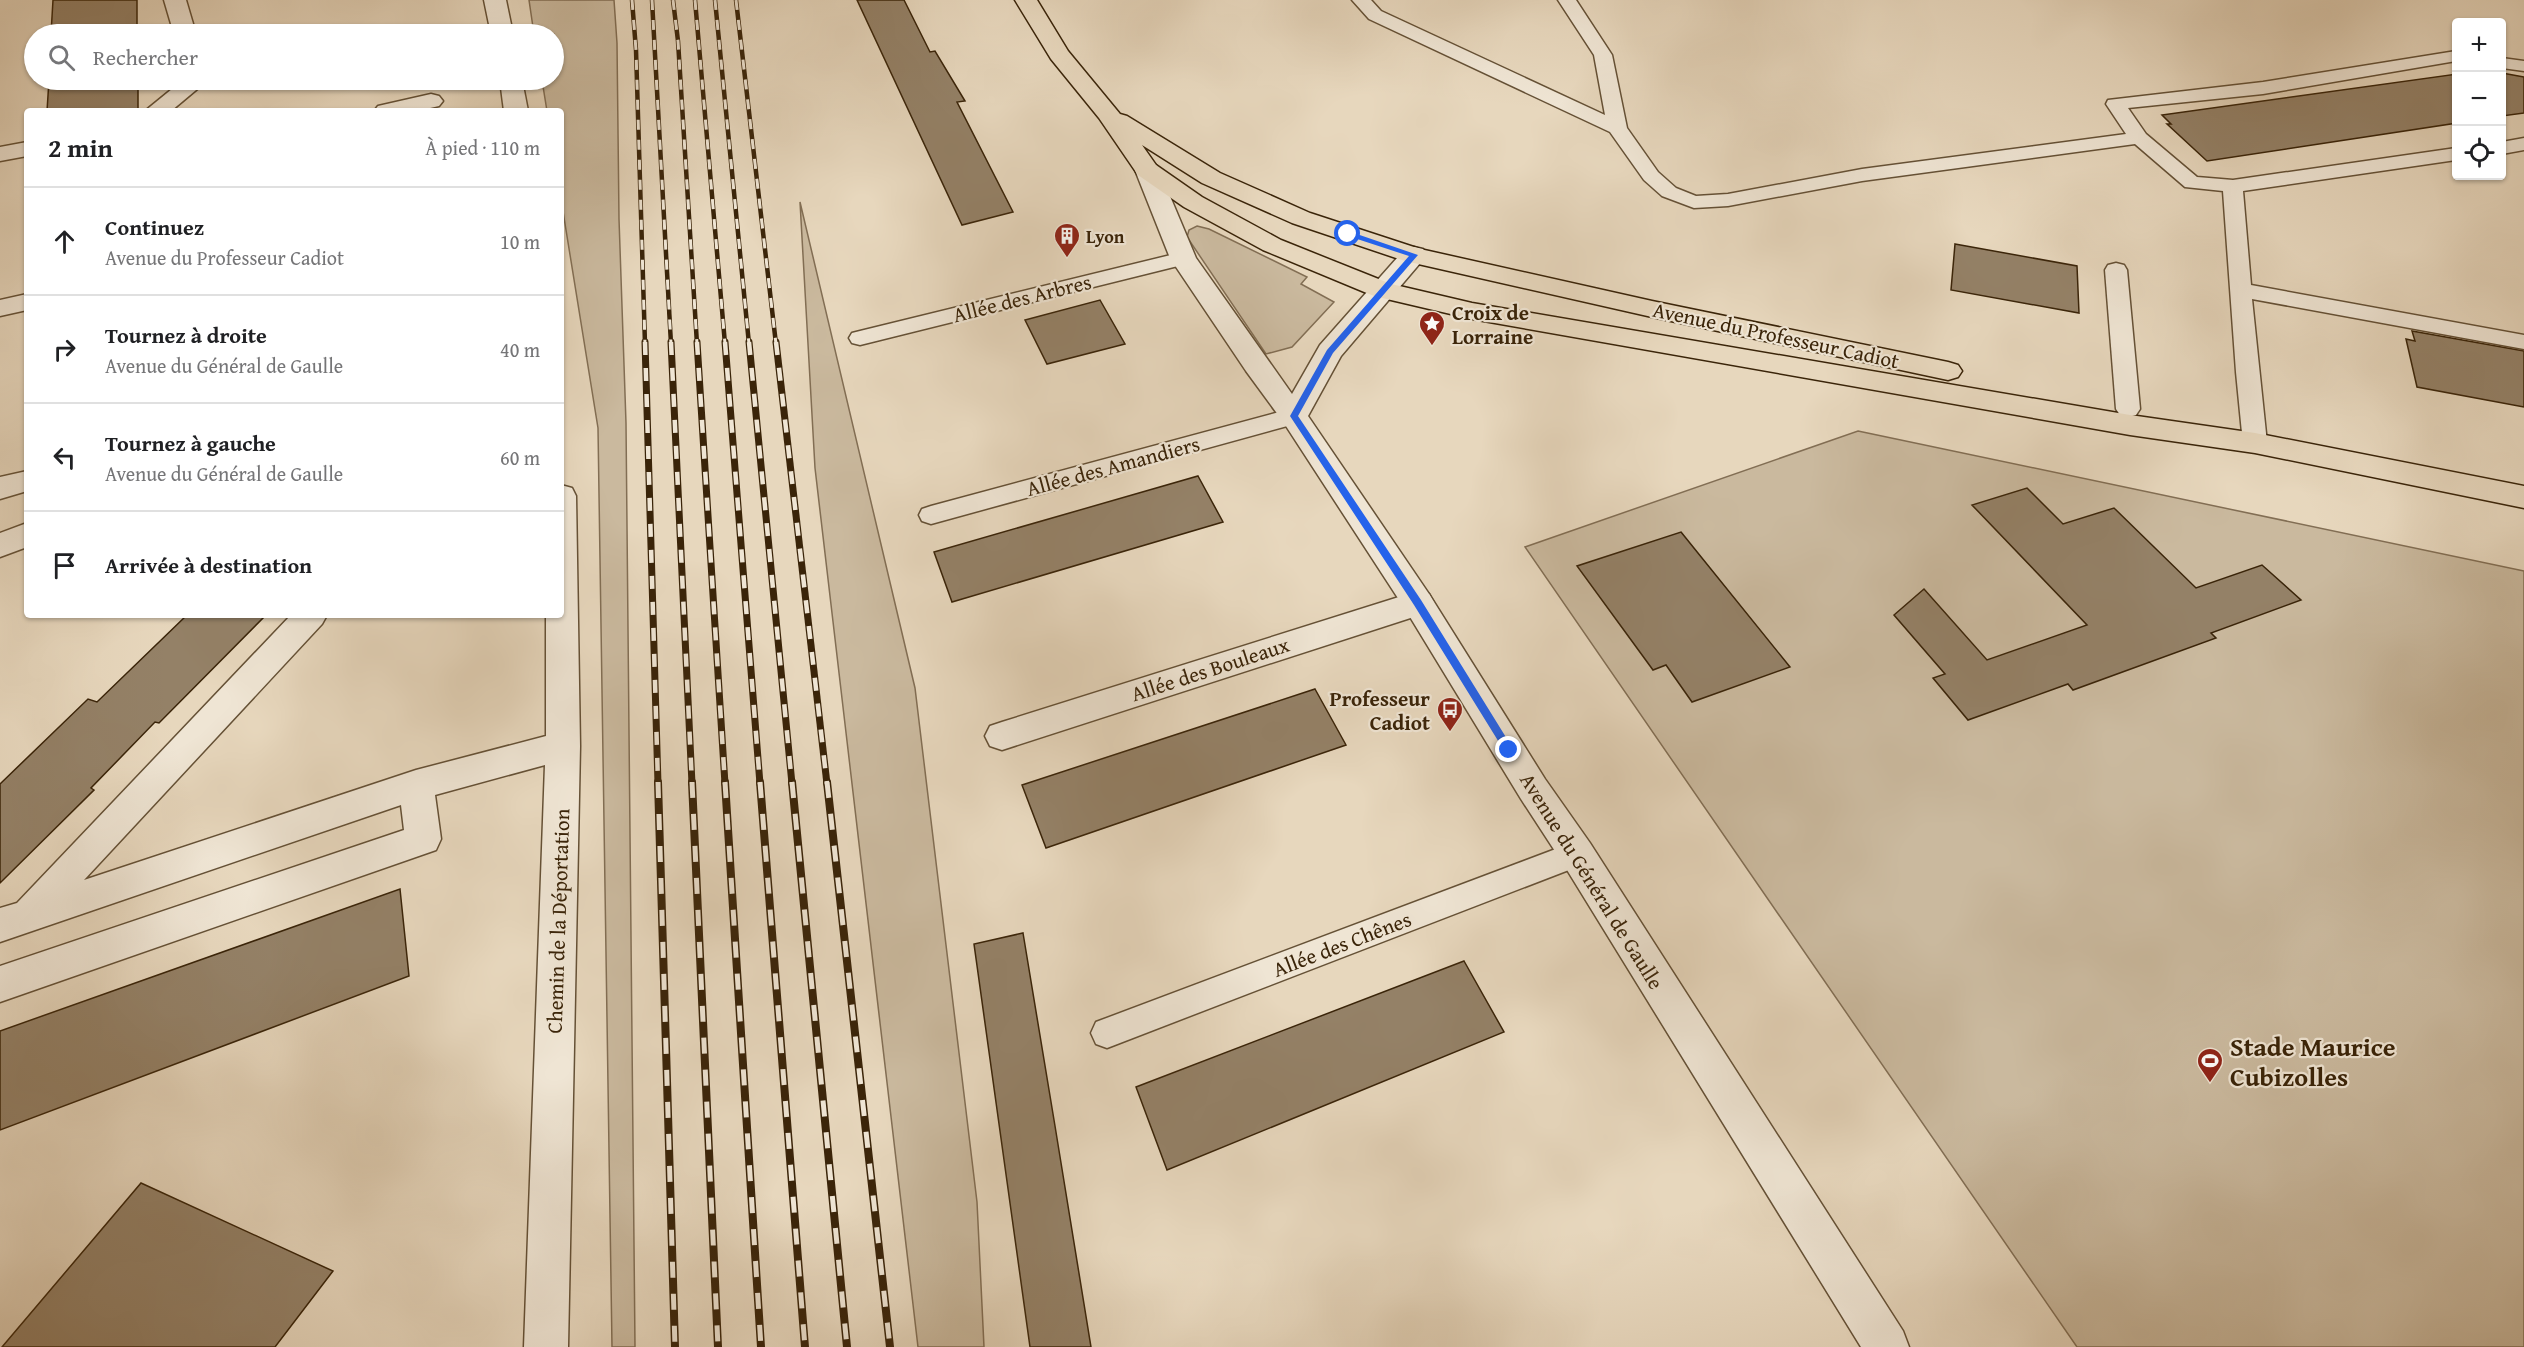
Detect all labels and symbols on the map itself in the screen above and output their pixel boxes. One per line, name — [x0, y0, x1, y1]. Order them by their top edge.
route start — [1334, 220, 1360, 246]
building icon: Lyon — [1052, 221, 1082, 259]
place label: Lyon — [1086, 223, 1125, 250]
street label: Allée des Arbres — [950, 266, 1094, 330]
street label: Avenue du Professeur Cadiot — [1650, 294, 1903, 376]
place label: Croix de Lorraine — [1452, 297, 1533, 352]
place icon: Croix de Lorraine — [1417, 309, 1447, 347]
street label: Allée des Amandiers — [1023, 428, 1203, 504]
street label: Allée des Bouleaux — [1127, 629, 1293, 709]
place label: Professeur Cadiot — [1330, 683, 1430, 738]
bus stop icon: Professeur Cadiot — [1435, 695, 1465, 733]
route end — [1495, 736, 1521, 762]
street label: Avenue du Général de Gaulle — [1513, 767, 1671, 995]
street label: Chemin de la Déportation — [539, 808, 577, 1034]
street label: Allée des Chênes — [1268, 903, 1416, 985]
place label: Stade Maurice Cubizolles — [2230, 1027, 2396, 1096]
sports icon: Stade Maurice Cubizolles — [2195, 1046, 2225, 1084]

